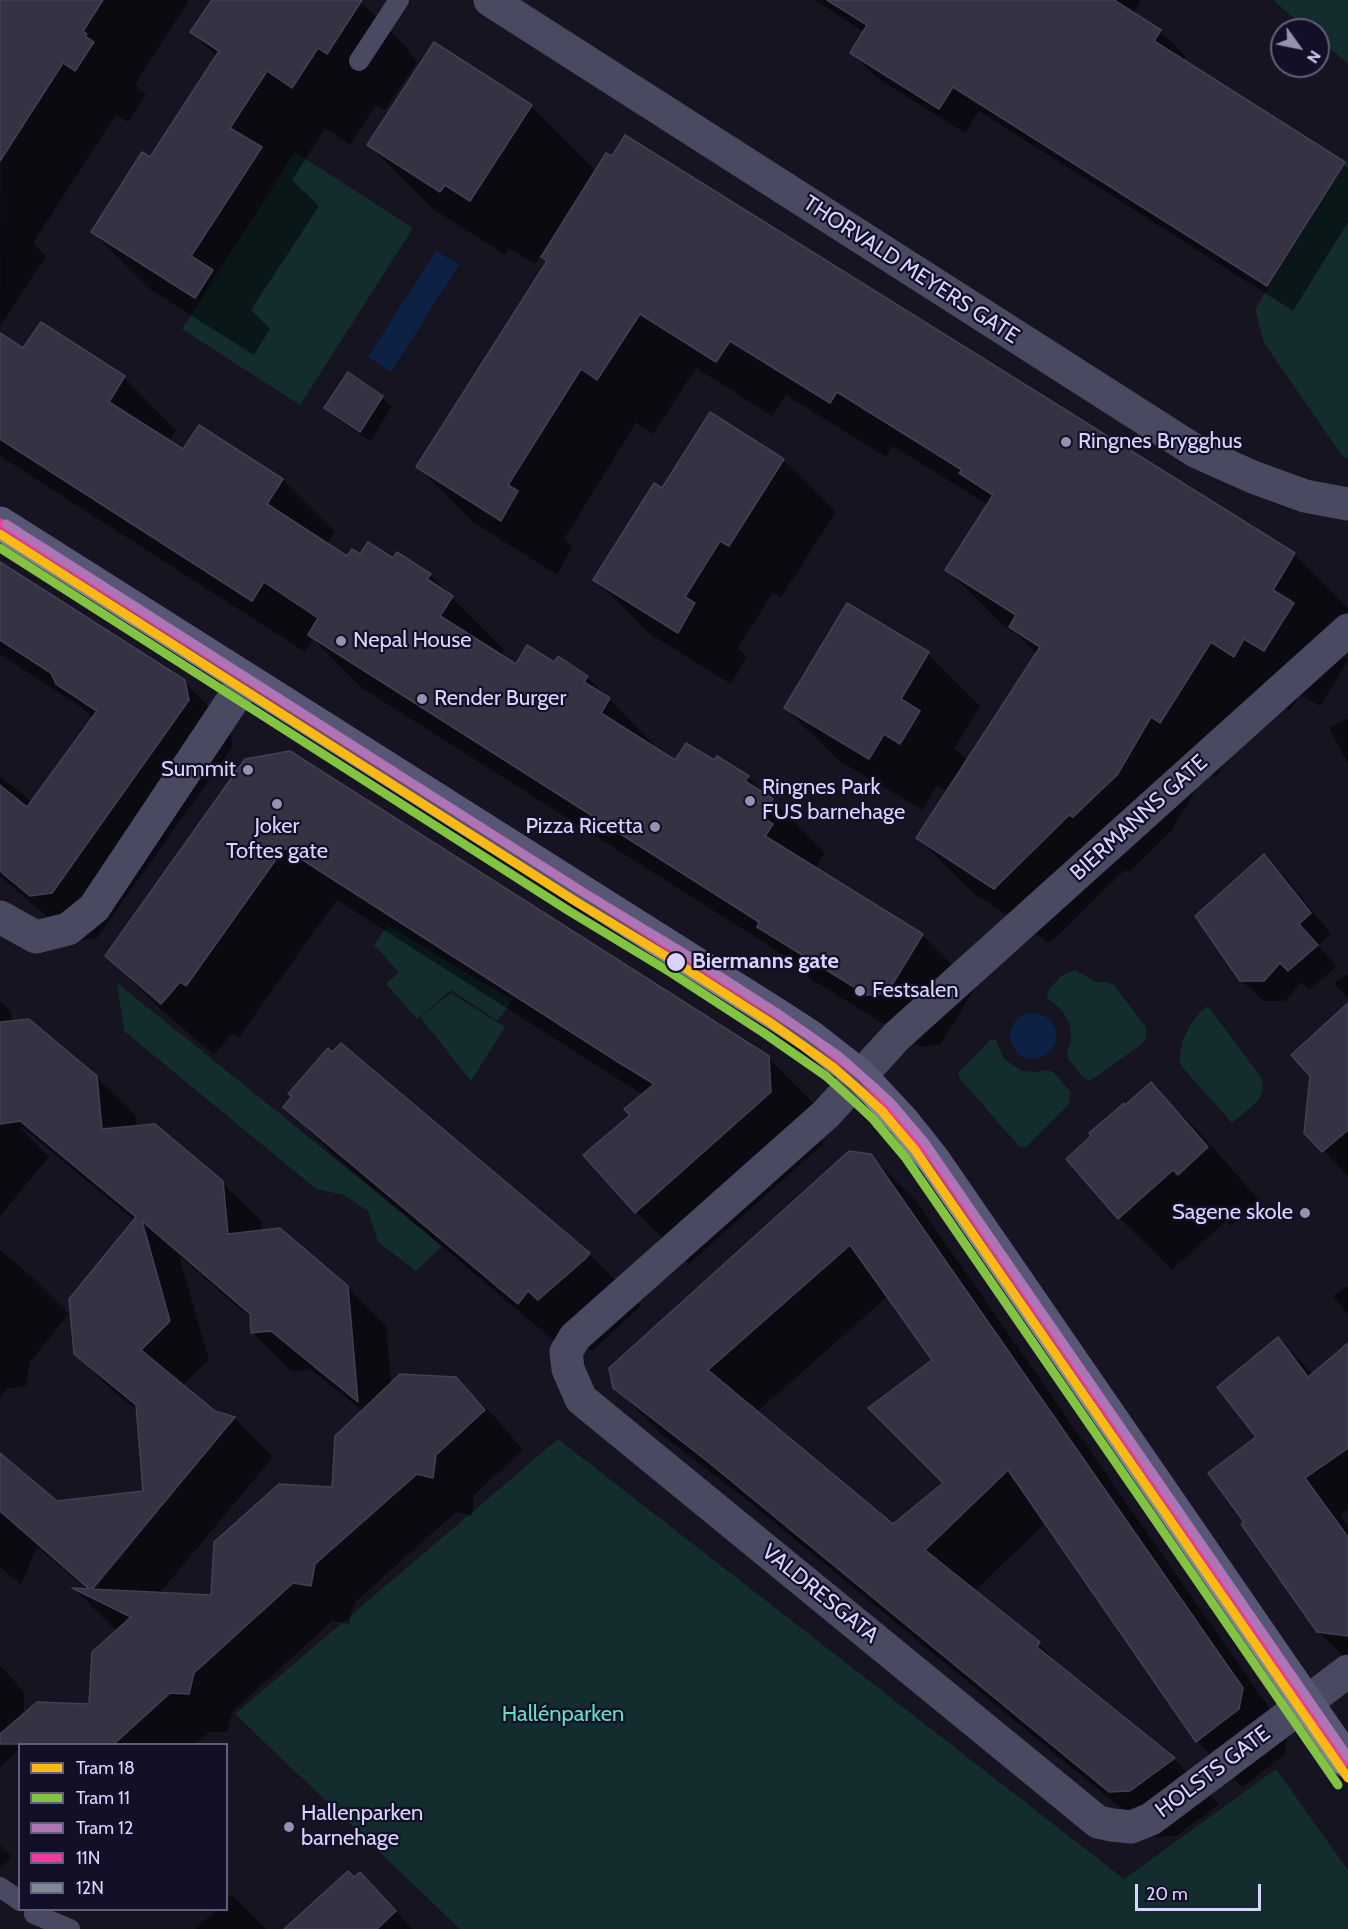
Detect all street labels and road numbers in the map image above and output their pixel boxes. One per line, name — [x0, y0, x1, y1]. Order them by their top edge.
street label: THORVALD MEYERS GATE — [798, 190, 1024, 350]
street label: BIERMANNS GATE — [1065, 749, 1213, 887]
street label: VALDRESGATA — [756, 1539, 884, 1649]
street label: HOLSTS GATE — [1150, 1720, 1276, 1824]

